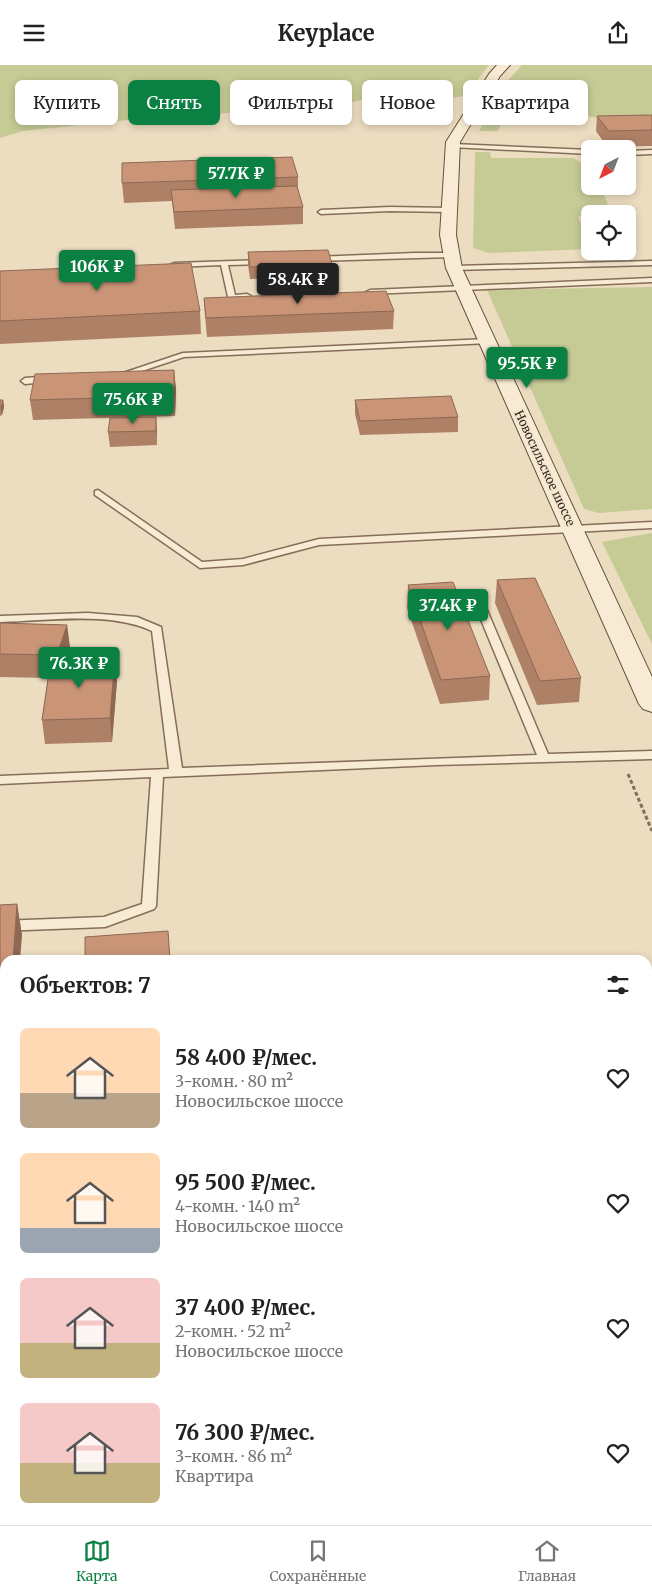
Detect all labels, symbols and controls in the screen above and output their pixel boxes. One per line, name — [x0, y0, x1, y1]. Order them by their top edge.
icon: menu — [20, 19, 48, 47]
text: Keyplace — [277, 19, 375, 47]
icon: share — [604, 19, 632, 47]
chip: Купить — [15, 80, 118, 125]
chip: Снять — [128, 80, 220, 125]
chip: Фильтры — [230, 80, 352, 125]
chip: Новое — [362, 80, 453, 125]
chip: Квартира — [463, 80, 588, 125]
north arrow — [581, 140, 636, 195]
map controls — [581, 140, 636, 260]
pin: 57.7K ₽ — [190, 157, 282, 199]
text: 57.7K ₽ — [208, 163, 264, 183]
button: locate — [581, 205, 636, 260]
pin: 106K ₽ — [56, 249, 138, 292]
text: 106K ₽ — [70, 256, 124, 276]
pin: 58.4K ₽ — [252, 263, 344, 305]
text: 58.4K ₽ — [268, 269, 328, 289]
pin: 95.5K ₽ — [481, 347, 573, 389]
text: 95.5K ₽ — [497, 353, 557, 373]
pin: 75.6K ₽ — [87, 383, 179, 425]
text: 75.6K ₽ — [104, 389, 162, 409]
street label: Новосильское шоссе — [512, 408, 578, 528]
pin: 37.4K ₽ — [402, 589, 494, 631]
text: 37.4K ₽ — [419, 595, 477, 615]
pin: 76.3K ₽ — [33, 647, 125, 689]
text: 76.3K ₽ — [50, 653, 108, 673]
icon: filters — [604, 971, 632, 999]
text: Объектов: 7 — [20, 972, 151, 999]
text: 58 400 ₽/мес. — [175, 1044, 317, 1071]
icon: home — [60, 1048, 120, 1108]
icon: heart — [604, 1064, 632, 1092]
text: 3-комн. · 80 m² — [175, 1071, 293, 1091]
text: Новосильское шоссе — [175, 1091, 343, 1111]
text: 95 500 ₽/мес. — [175, 1169, 316, 1196]
icon: home — [60, 1173, 120, 1233]
icon: heart — [604, 1189, 632, 1217]
text: 4-комн. · 140 m² — [175, 1196, 300, 1216]
text: Новосильское шоссе — [175, 1216, 343, 1236]
text: 37 400 ₽/мес. — [175, 1294, 316, 1321]
icon: home — [60, 1298, 120, 1358]
icon: heart — [604, 1314, 632, 1342]
text: 2-комн. · 52 m² — [175, 1321, 291, 1341]
text: Новосильское шоссе — [175, 1341, 343, 1361]
text: 76 300 ₽/мес. — [175, 1419, 315, 1446]
icon: home — [60, 1423, 120, 1483]
icon: heart — [604, 1439, 632, 1467]
text: 3-комн. · 86 m² — [175, 1446, 292, 1466]
text: Квартира — [175, 1466, 254, 1486]
tab: Карта — [76, 1537, 118, 1585]
tab: Сохранённые — [269, 1537, 366, 1585]
tab: Главная — [518, 1537, 576, 1585]

